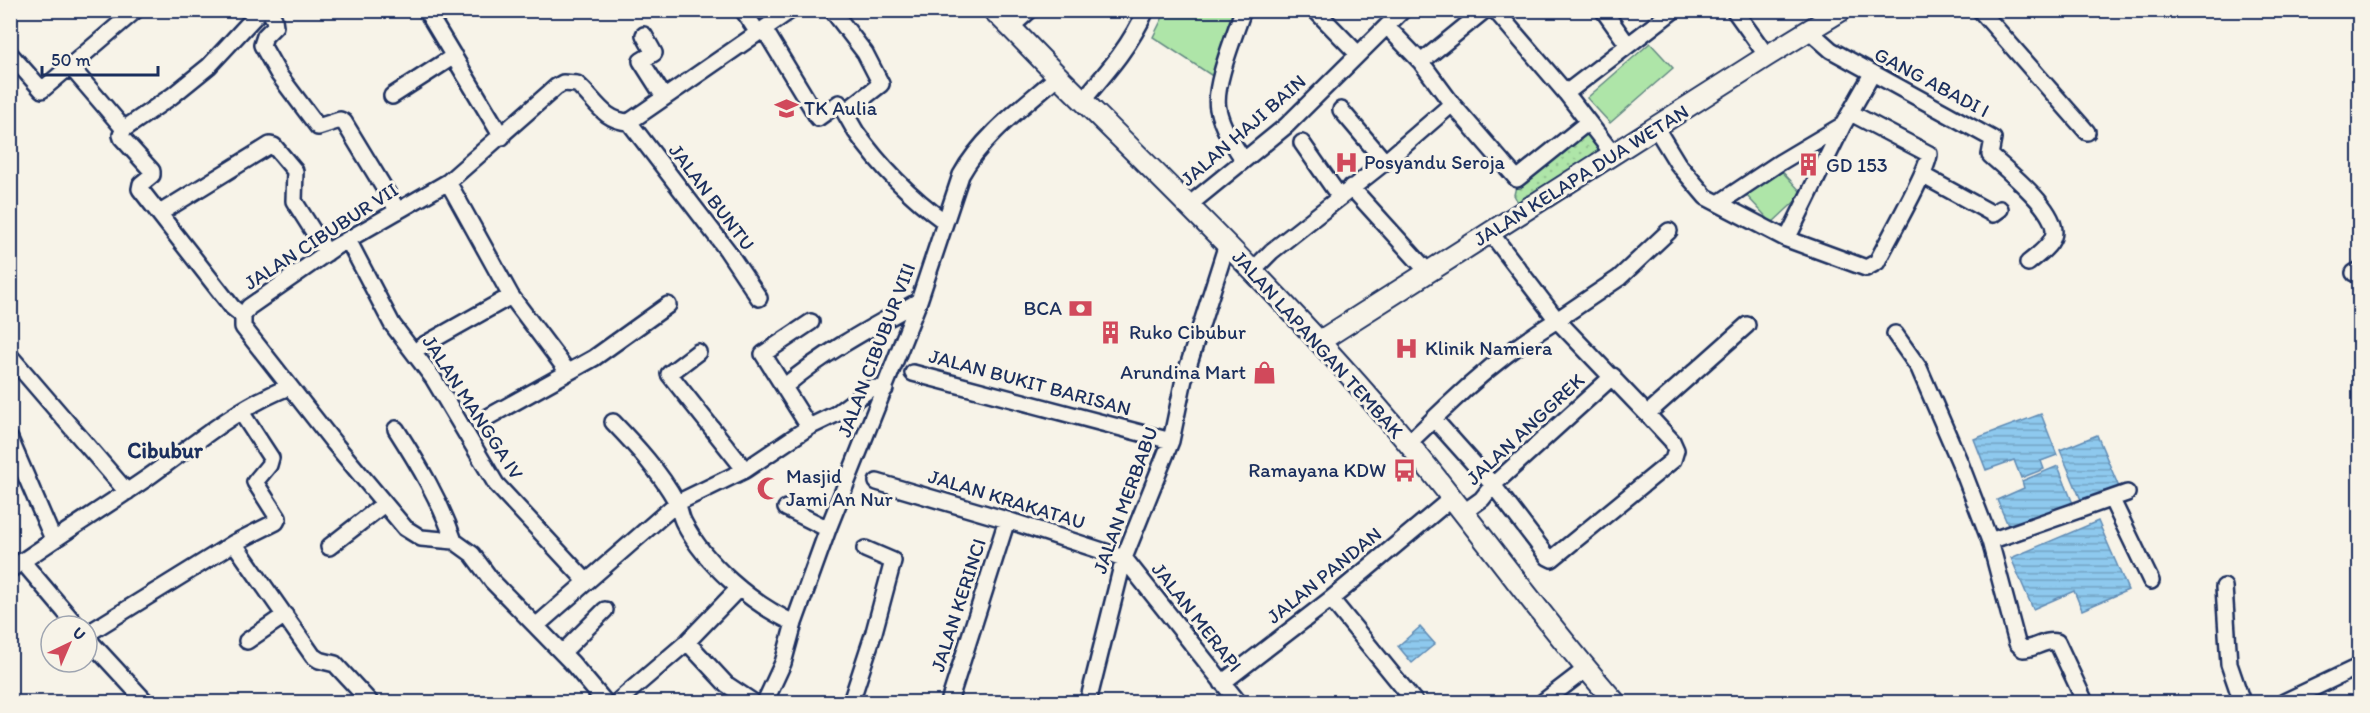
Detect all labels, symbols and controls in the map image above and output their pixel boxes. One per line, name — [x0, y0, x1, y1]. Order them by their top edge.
scale bar — [42, 39, 158, 77]
street label: GANG ABADI I — [1870, 42, 1994, 122]
text: 50 m — [51, 49, 91, 71]
street label: JALAN HAJI BAIN — [1176, 69, 1310, 191]
school or university icon: TK Aulia — [773, 95, 799, 121]
place label: TK Aulia — [804, 96, 878, 120]
street label: JALAN KELAPA DUA WETAN — [1469, 99, 1693, 251]
street label: JALAN BUNTU — [664, 139, 760, 255]
hospital icon: Posyandu Seroja — [1333, 149, 1359, 175]
place label: Posyandu Seroja — [1364, 150, 1506, 174]
building icon: GD 153 — [1795, 152, 1821, 178]
place label: GD 153 — [1826, 153, 1888, 177]
street label: JALAN CIBUBUR VII — [239, 177, 403, 295]
street label: JALAN LAPANGAN TEMBAK — [1227, 245, 1409, 443]
street label: JALAN CIBUBUR VIII — [832, 260, 920, 440]
bank icon: BCA — [1067, 295, 1093, 321]
place label: BCA — [1023, 296, 1062, 320]
building icon: Ruko Cibubur — [1098, 319, 1124, 345]
place label: Ruko Cibubur — [1129, 320, 1246, 344]
street label: JALAN MANGGA IV — [417, 330, 529, 484]
hospital icon: Klinik Namiera — [1394, 335, 1420, 361]
place label: Klinik Namiera — [1425, 336, 1553, 360]
street label: JALAN BUKIT BARISAN — [926, 343, 1134, 421]
shop icon: Arundina Mart — [1251, 359, 1277, 385]
place label: Arundina Mart — [1120, 360, 1246, 384]
street label: JALAN ANGGREK — [1461, 368, 1589, 490]
street label: JALAN MERBABU — [1087, 423, 1163, 577]
district label: Cibubur — [127, 437, 204, 464]
bus stop icon: Ramayana KDW — [1391, 457, 1417, 483]
place label: Ramayana KDW — [1248, 458, 1386, 482]
place label: Masjid Jami An Nur — [786, 464, 893, 511]
street label: JALAN KRAKATAU — [926, 464, 1088, 534]
mosque icon: Masjid Jami An Nur — [755, 475, 781, 501]
street label: JALAN PANDAN — [1262, 521, 1386, 629]
street label: JALAN KERINCI — [925, 535, 991, 675]
street label: JALAN MERAPI — [1147, 558, 1247, 676]
north arrow — [39, 614, 99, 674]
text: U — [69, 623, 89, 644]

